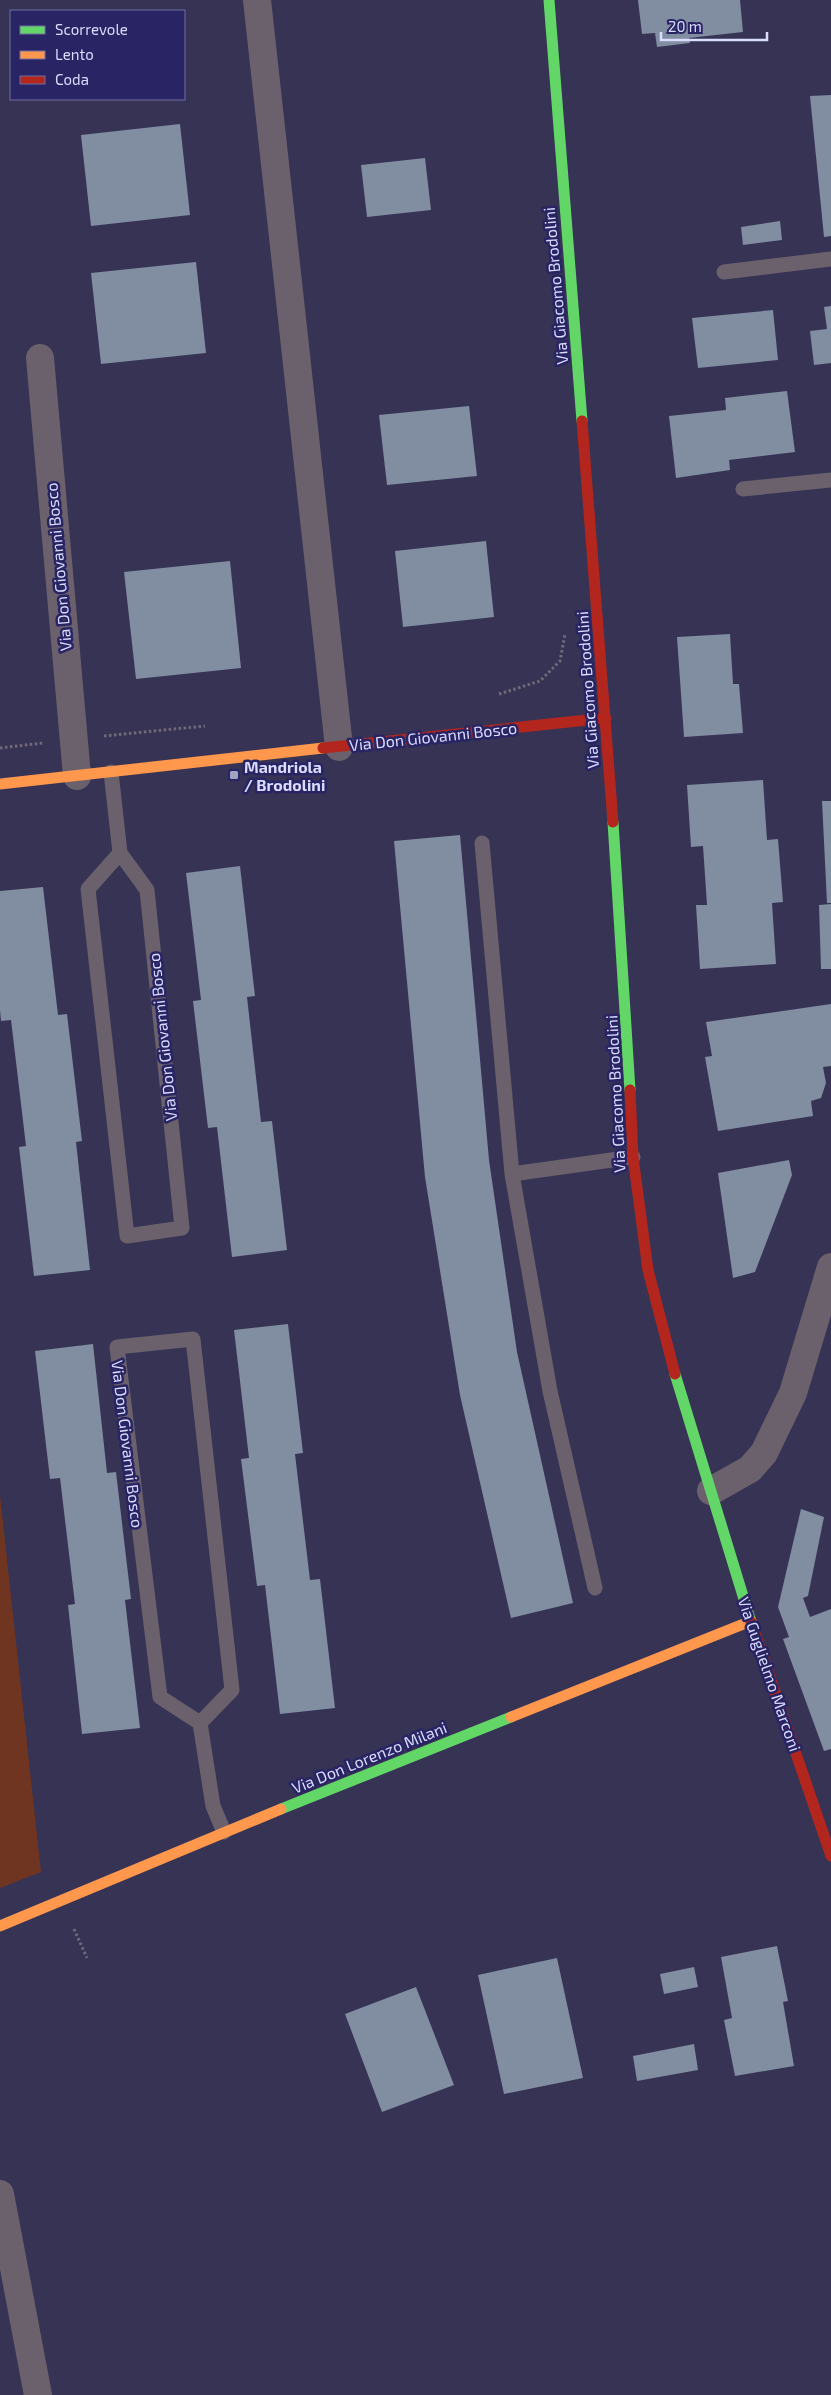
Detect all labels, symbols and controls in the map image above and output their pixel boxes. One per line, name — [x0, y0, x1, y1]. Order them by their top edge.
legend — [10, 10, 185, 100]
scale bar — [661, 10, 767, 42]
text: 20 m — [668, 17, 702, 35]
text: Scorrevole — [55, 20, 128, 38]
text: Lento — [55, 45, 94, 63]
text: Coda — [55, 70, 89, 88]
street label: Via Giacomo Brodolini — [539, 207, 571, 365]
street label: Via Don Giovanni Bosco — [41, 482, 75, 652]
street label: Via Giacomo Brodolini — [572, 611, 602, 769]
street label: Via Don Giovanni Bosco — [348, 718, 518, 754]
place label: Mandriola / Brodolini — [244, 757, 325, 794]
marker: Mandriola / Brodolini — [228, 769, 240, 781]
street label: Via Don Giovanni Bosco — [144, 952, 180, 1122]
street label: Via Giacomo Brodolini — [601, 1015, 629, 1173]
street label: Via Don Giovanni Bosco — [108, 1359, 148, 1529]
street label: Via Guglielmo Marconi — [735, 1594, 805, 1754]
street label: Via Don Lorenzo Milani — [289, 1717, 449, 1797]

